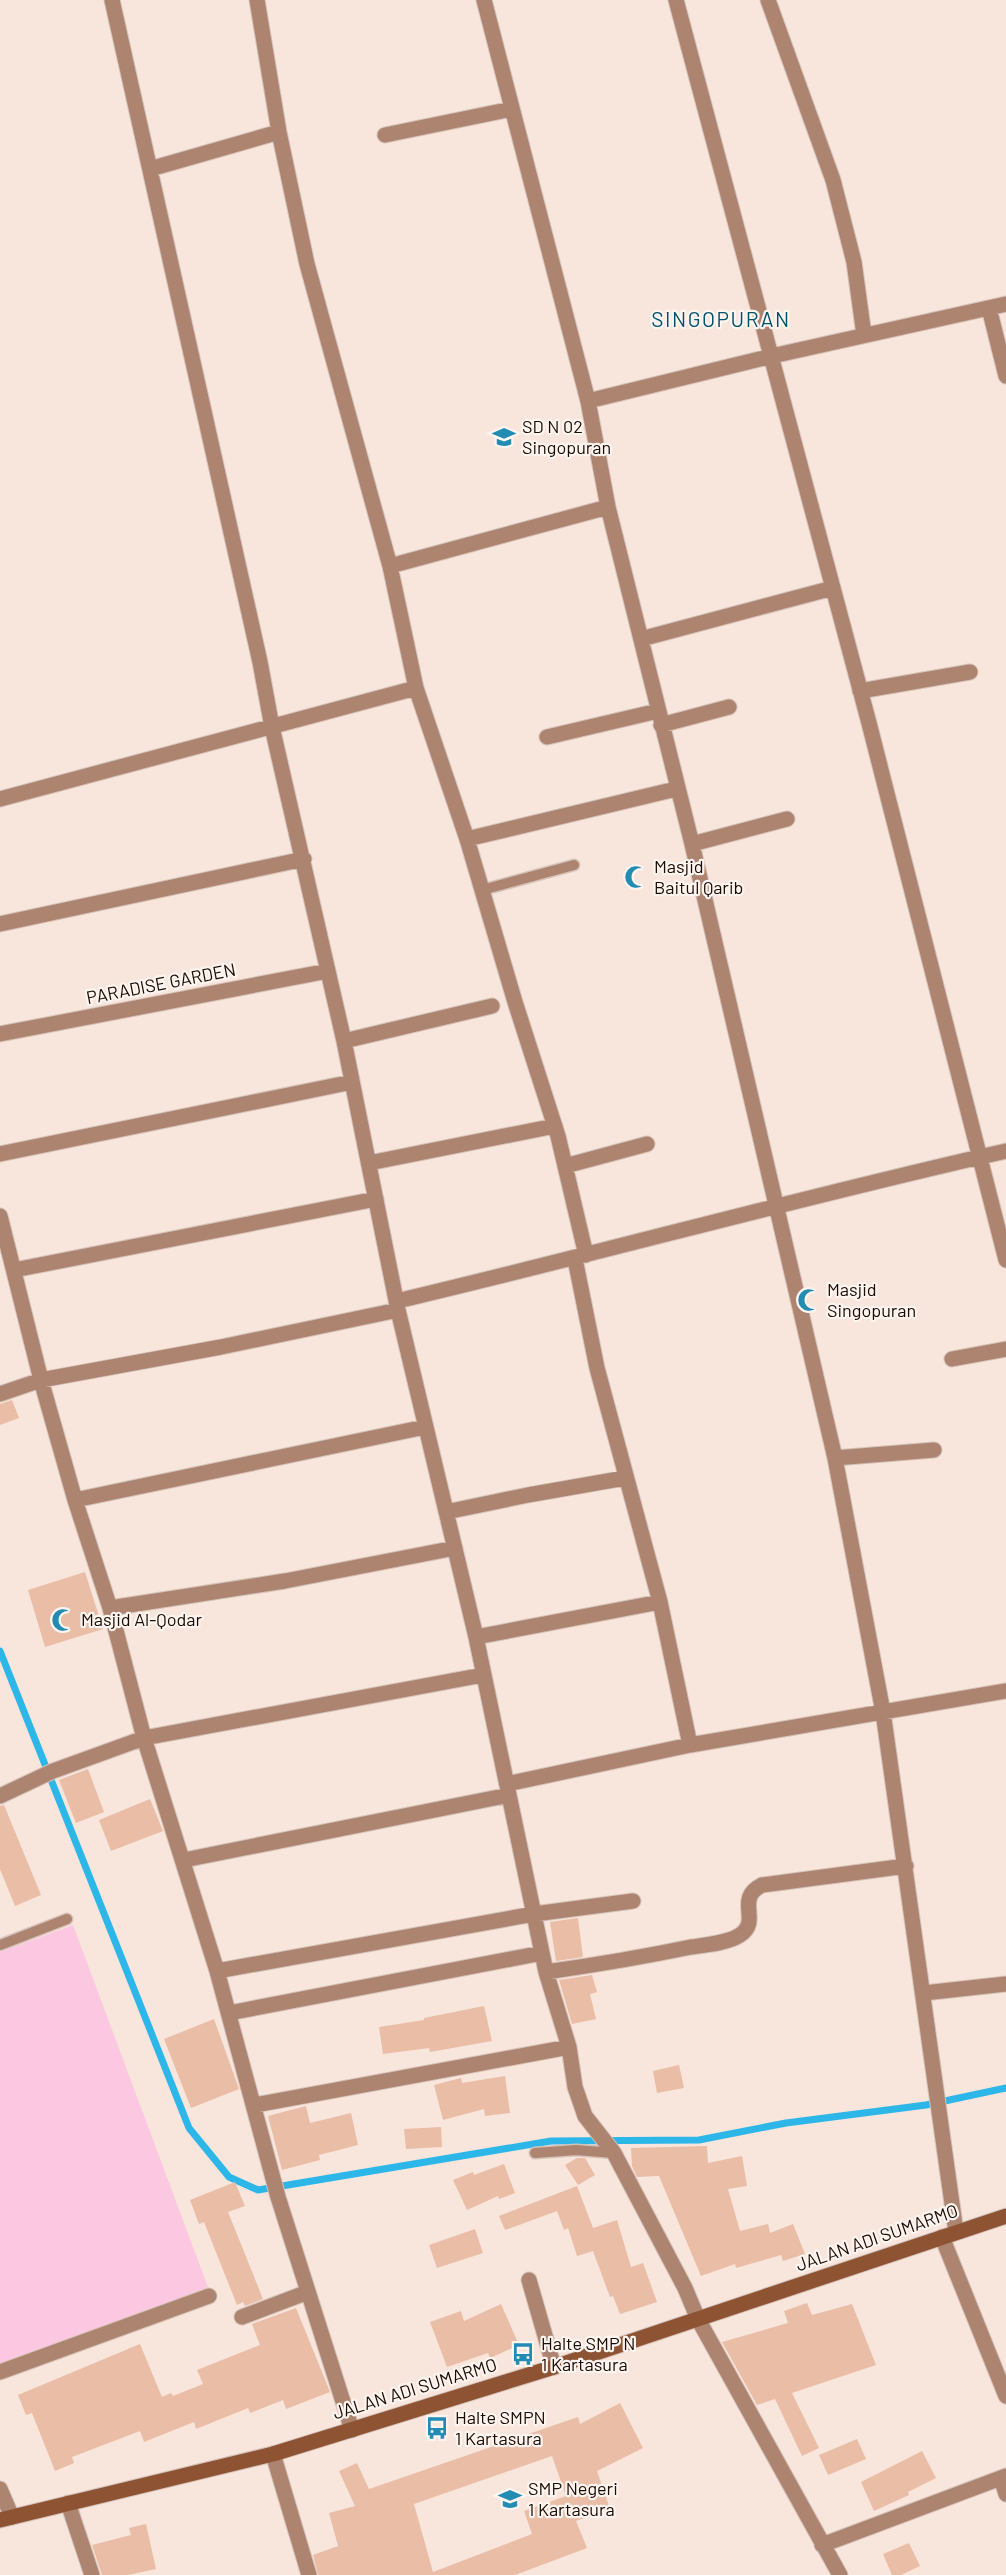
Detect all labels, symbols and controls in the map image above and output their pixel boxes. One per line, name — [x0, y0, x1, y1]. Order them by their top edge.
district label: SINGOPURAN — [651, 306, 791, 331]
place label: SD N 02 Singopuran — [522, 415, 611, 458]
school or university icon: SD N 02 Singopuran — [491, 424, 517, 450]
place label: Masjid Baitul Qarib — [654, 855, 743, 898]
mosque icon: Masjid Baitul Qarib — [623, 864, 649, 890]
street label: PARADISE GARDEN — [84, 958, 237, 1008]
place label: Masjid Singopuran — [827, 1278, 916, 1321]
mosque icon: Masjid Singopuran — [796, 1287, 822, 1313]
mosque icon: Masjid Al-Qodar — [50, 1607, 76, 1633]
place label: Masjid Al-Qodar — [81, 1608, 202, 1630]
street label: JALAN ADI SUMARMO — [793, 2199, 961, 2275]
place label: Halte SMP N 1 Kartasura — [541, 2332, 635, 2375]
bus stop icon: Halte SMP N 1 Kartasura — [510, 2341, 536, 2367]
street label: JALAN ADI SUMARMO — [330, 2353, 499, 2423]
place label: Halte SMPN 1 Kartasura — [455, 2406, 546, 2449]
bus stop icon: Halte SMPN 1 Kartasura — [424, 2415, 450, 2441]
place label: SMP Negeri 1 Kartasura — [528, 2477, 618, 2520]
school or university icon: SMP Negeri 1 Kartasura — [497, 2486, 523, 2512]

